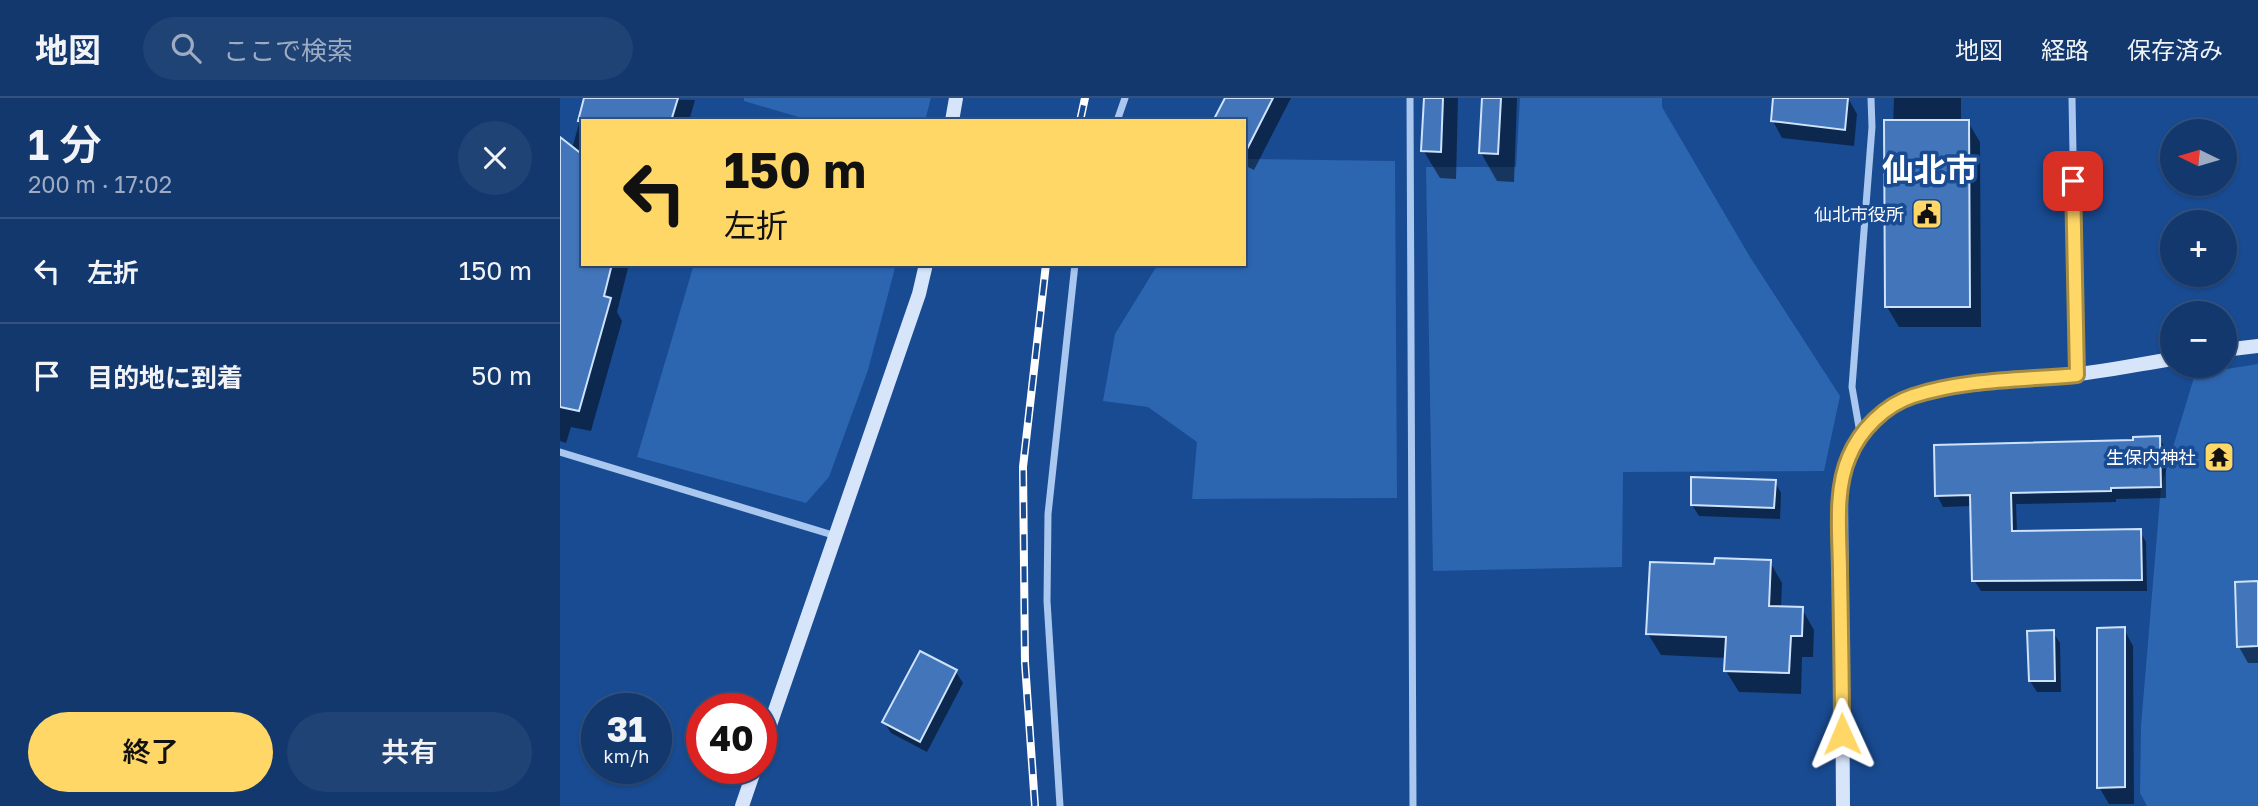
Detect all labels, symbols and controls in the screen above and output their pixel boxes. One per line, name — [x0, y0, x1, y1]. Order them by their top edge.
search box — [143, 17, 633, 80]
icon: search — [167, 29, 205, 67]
text: 地図 — [35, 30, 101, 69]
text: ここで検索 — [223, 35, 353, 66]
text: 地図 — [1955, 35, 2003, 64]
text: 経路 — [2041, 35, 2089, 64]
text: 保存済み — [2127, 35, 2223, 64]
text: 1 分 — [28, 119, 102, 169]
north arrow — [2160, 119, 2236, 196]
map controls — [2160, 119, 2237, 378]
button: close — [458, 121, 532, 195]
text: 150 m — [724, 140, 866, 199]
icon: left — [609, 147, 700, 238]
district label: 仙北市 — [1882, 150, 1978, 188]
pin — [2043, 151, 2103, 211]
icon: arrive — [2054, 162, 2092, 200]
text: 200 m · 17:02 — [28, 170, 172, 198]
public building icon: 仙北市役所 — [1910, 197, 1944, 231]
place label: 仙北市役所 — [1814, 203, 1904, 225]
text: 左折 — [724, 206, 788, 244]
button: + — [2160, 210, 2237, 287]
icon: left — [28, 252, 66, 290]
text: 150 m — [459, 255, 532, 286]
text: 左折 — [87, 257, 139, 288]
button: − — [2160, 301, 2237, 378]
icon: arrive — [28, 357, 66, 395]
text: 50 m — [471, 360, 532, 391]
text: 目的地に到着 — [87, 362, 243, 393]
temple icon: 生保内神社 — [2202, 440, 2236, 474]
place label: 生保内神社 — [2106, 446, 2196, 468]
speed limit sign: 40 — [686, 693, 777, 784]
position arrow — [1805, 697, 1879, 771]
text: 31 — [607, 708, 646, 750]
button: 終了 — [28, 712, 273, 792]
button: 共有 — [287, 712, 532, 792]
text: km/h — [604, 745, 649, 767]

